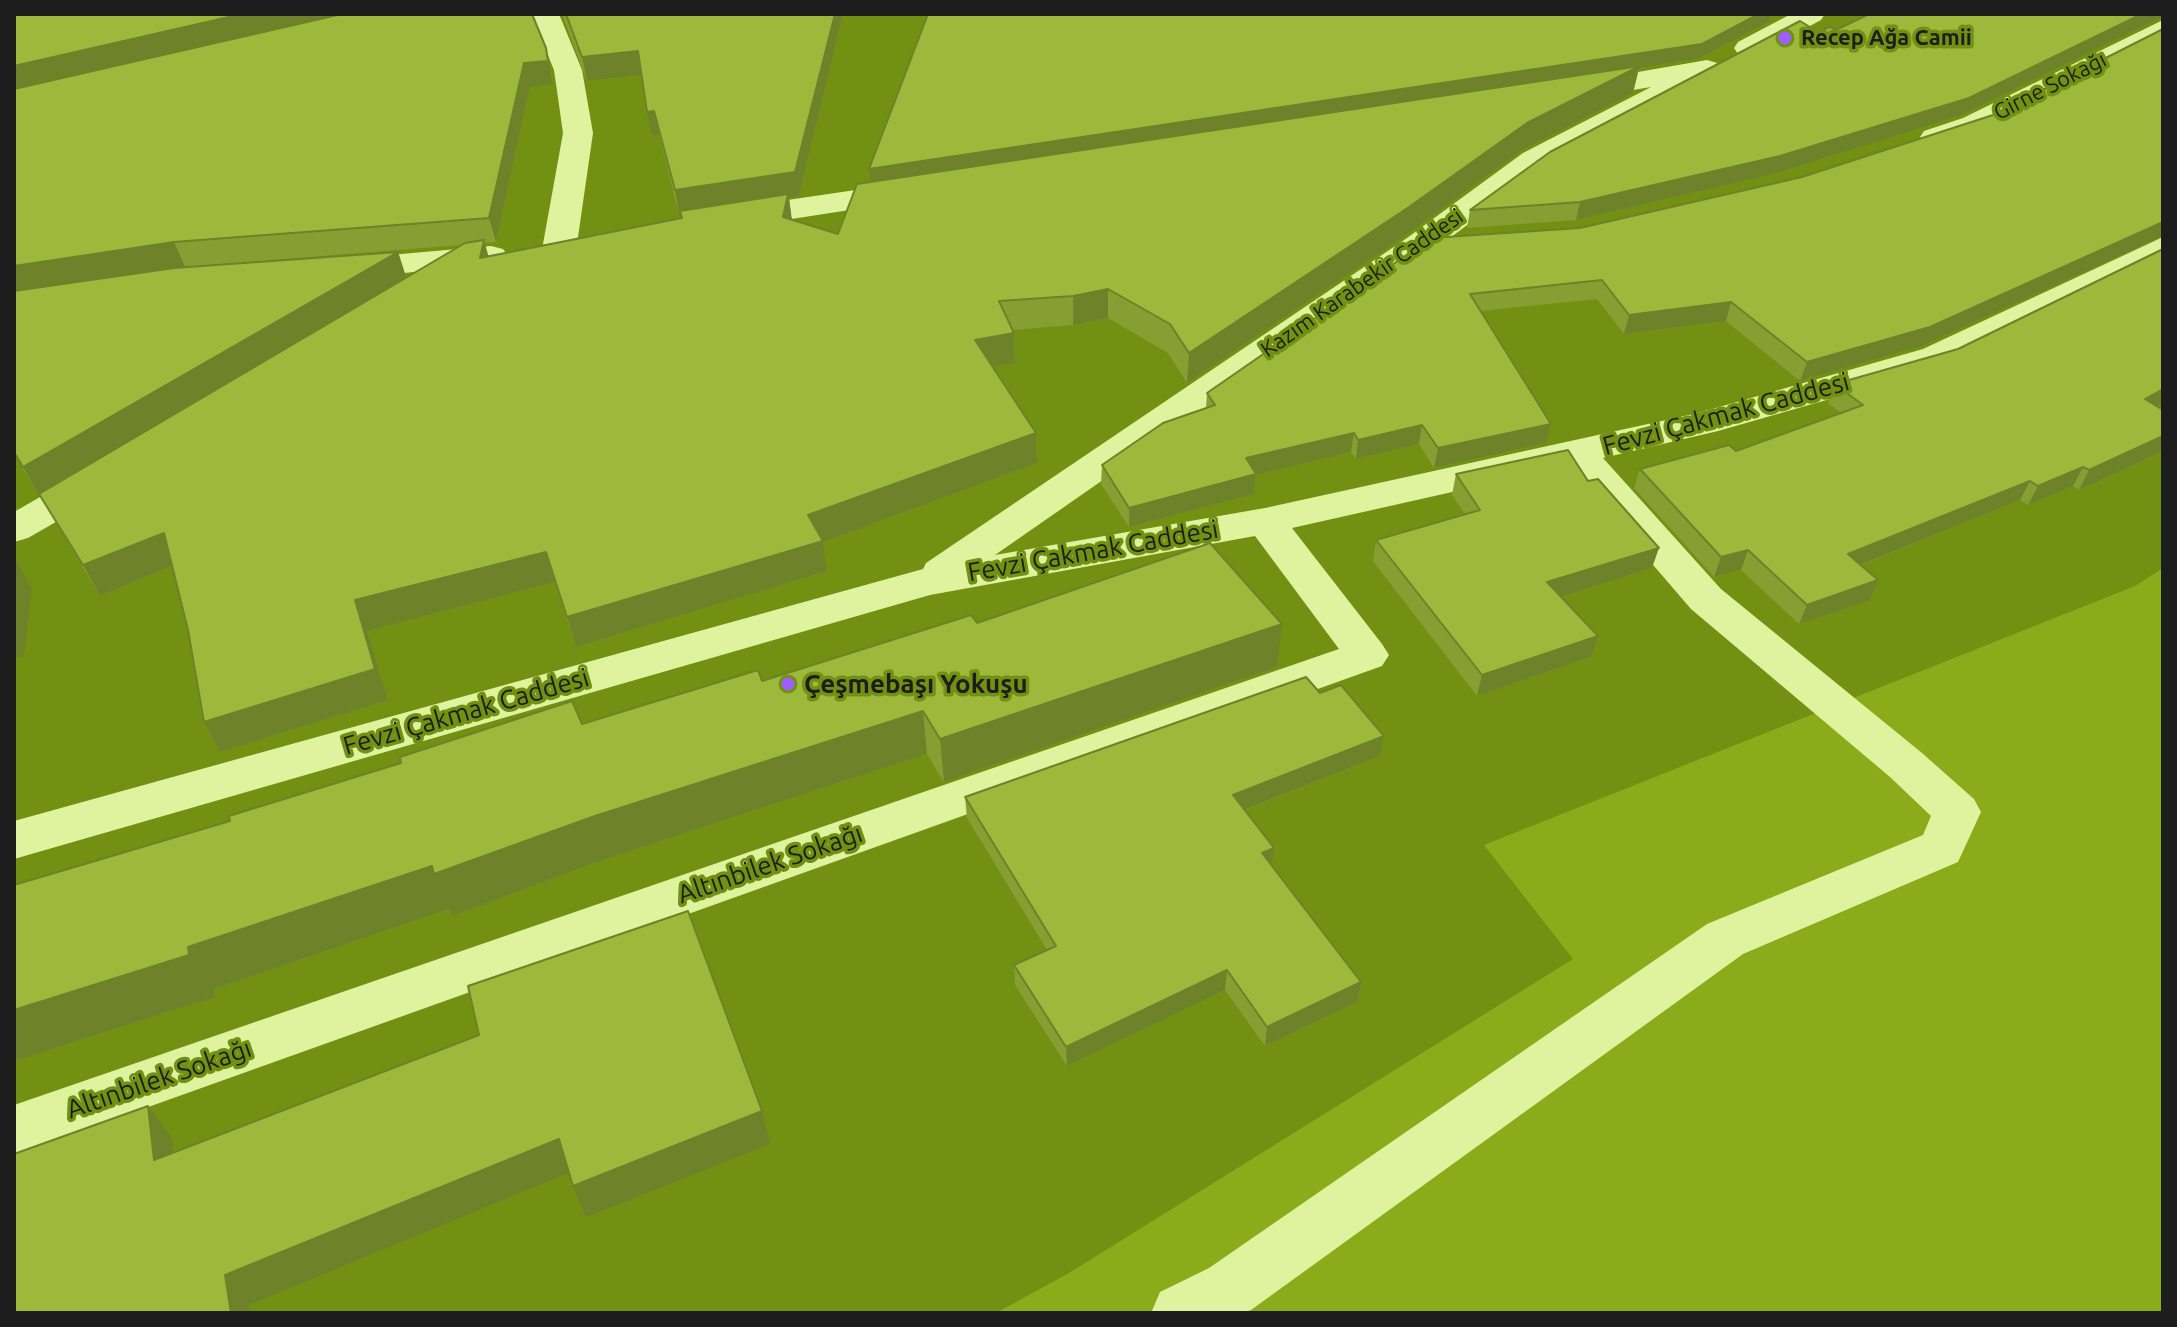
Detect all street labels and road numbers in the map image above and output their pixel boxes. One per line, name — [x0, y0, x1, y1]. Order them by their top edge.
street label: Girne Sokağı — [1989, 46, 2111, 126]
street label: Kazım Karabekir Caddesi — [1256, 203, 1468, 363]
street label: Fevzi Çakmak Caddesi — [1599, 366, 1853, 462]
street label: Fevzi Çakmak Caddesi — [965, 514, 1221, 588]
street label: Fevzi Çakmak Caddesi — [340, 662, 592, 762]
street label: Altınbilek Sokağı — [673, 818, 867, 910]
street label: Altınbilek Sokağı — [62, 1033, 256, 1125]

